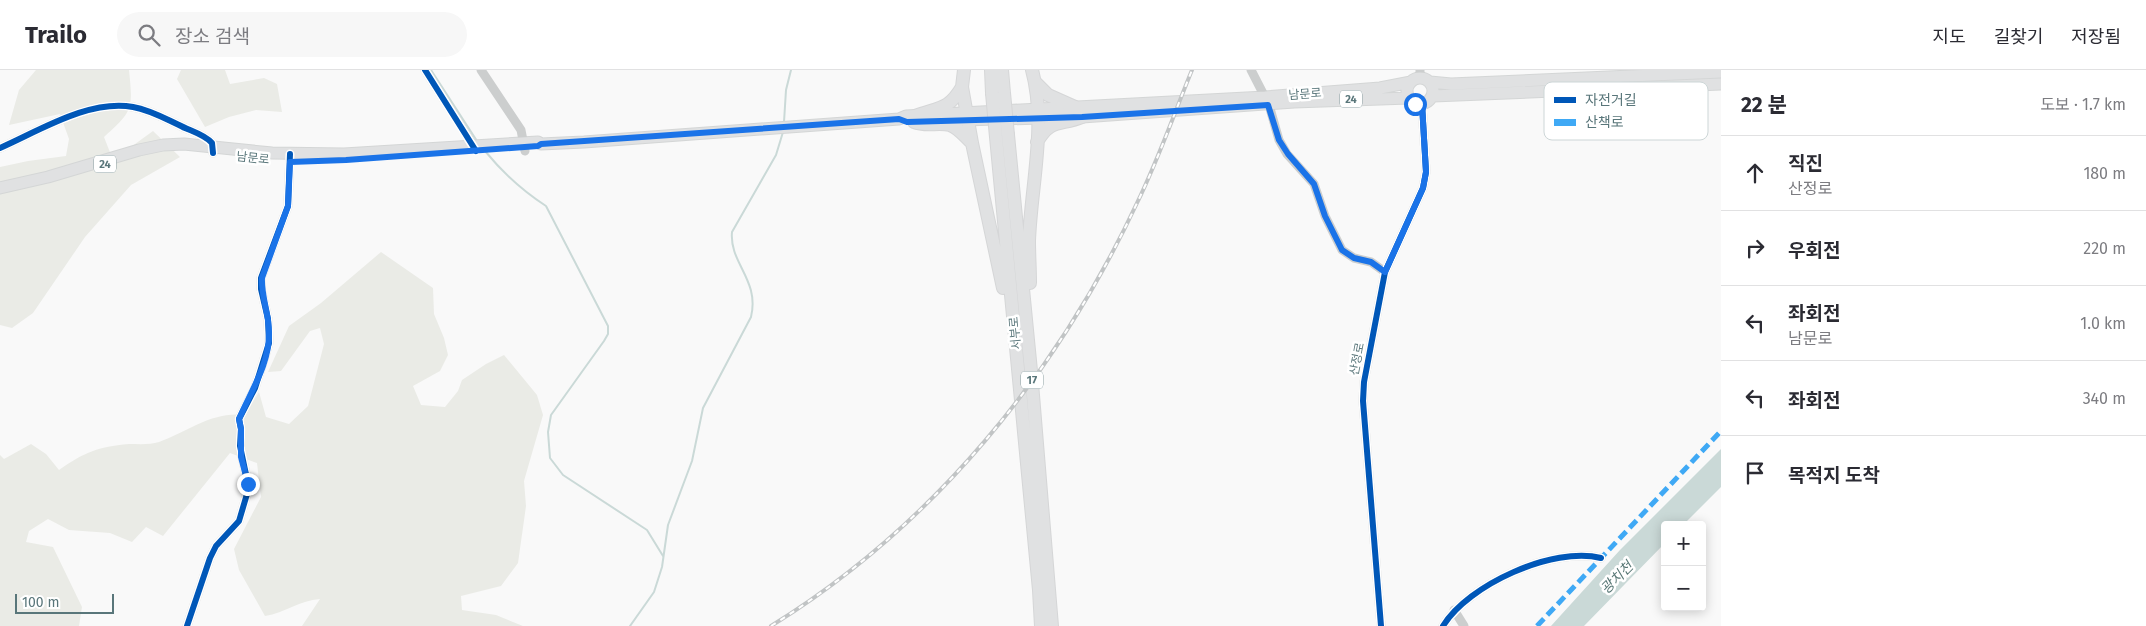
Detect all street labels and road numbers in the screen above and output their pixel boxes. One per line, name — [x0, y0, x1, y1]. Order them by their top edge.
street label: 남문로 — [1288, 86, 1322, 102]
road number: 24 — [1340, 90, 1362, 108]
street label: 남문로 — [236, 149, 270, 167]
road number: 24 — [94, 156, 116, 172]
street label: 서부로 — [1007, 316, 1023, 350]
street label: 산정로 — [1347, 341, 1367, 377]
road number: 17 — [1021, 372, 1043, 388]

